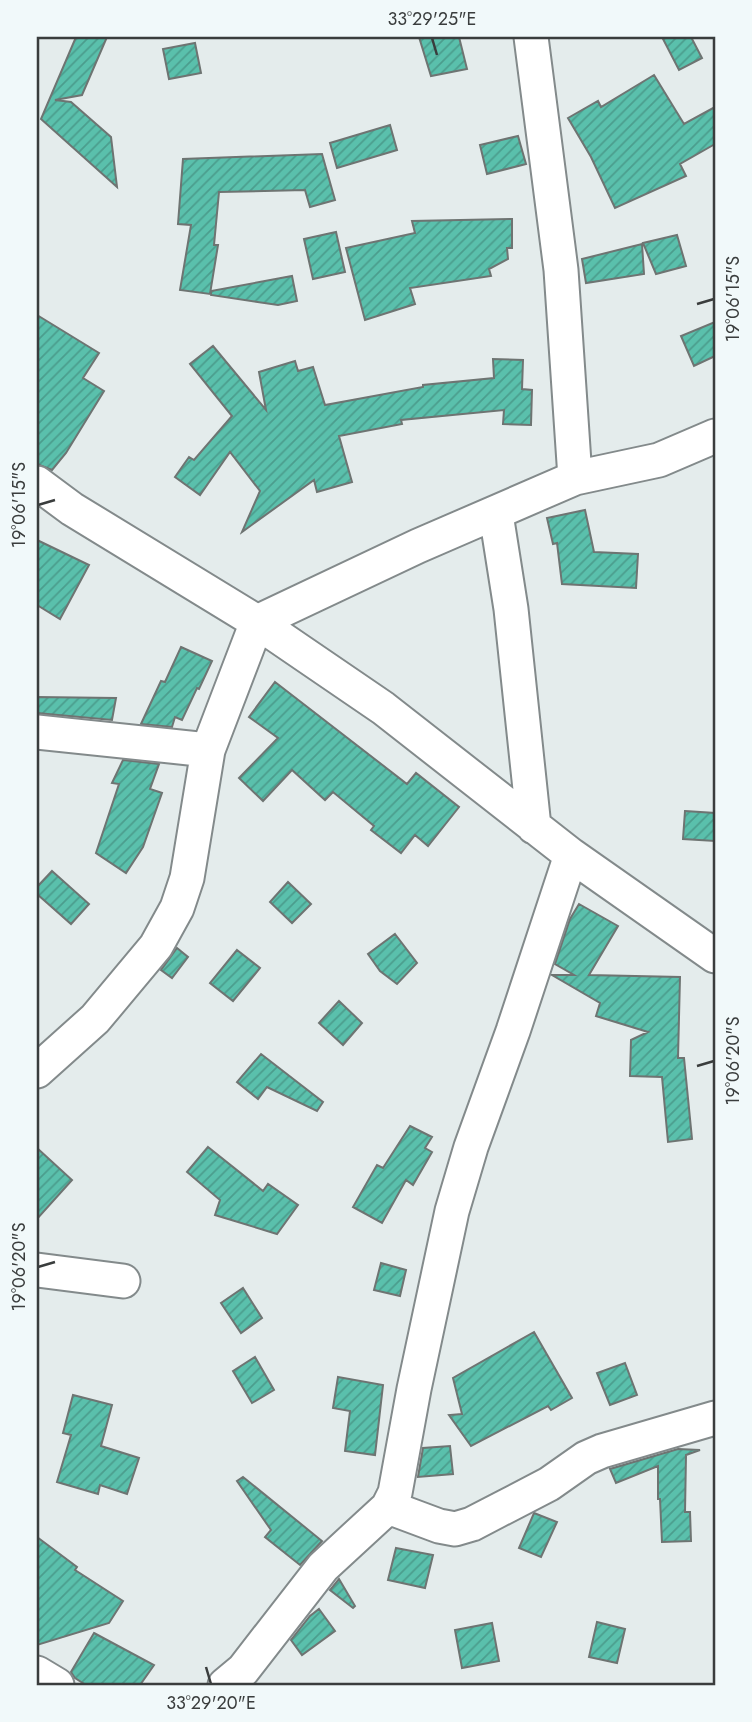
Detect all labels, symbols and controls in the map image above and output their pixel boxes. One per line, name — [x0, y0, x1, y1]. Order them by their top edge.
text: 33°29'25"E — [387, 6, 477, 32]
text: 19°06'15"S — [720, 256, 746, 342]
text: 19°06'15"S — [6, 462, 32, 548]
text: 19°06'20"S — [720, 1016, 746, 1106]
text: 19°06'20"S — [6, 1222, 32, 1312]
text: 33°29'20"E — [166, 1690, 256, 1716]

